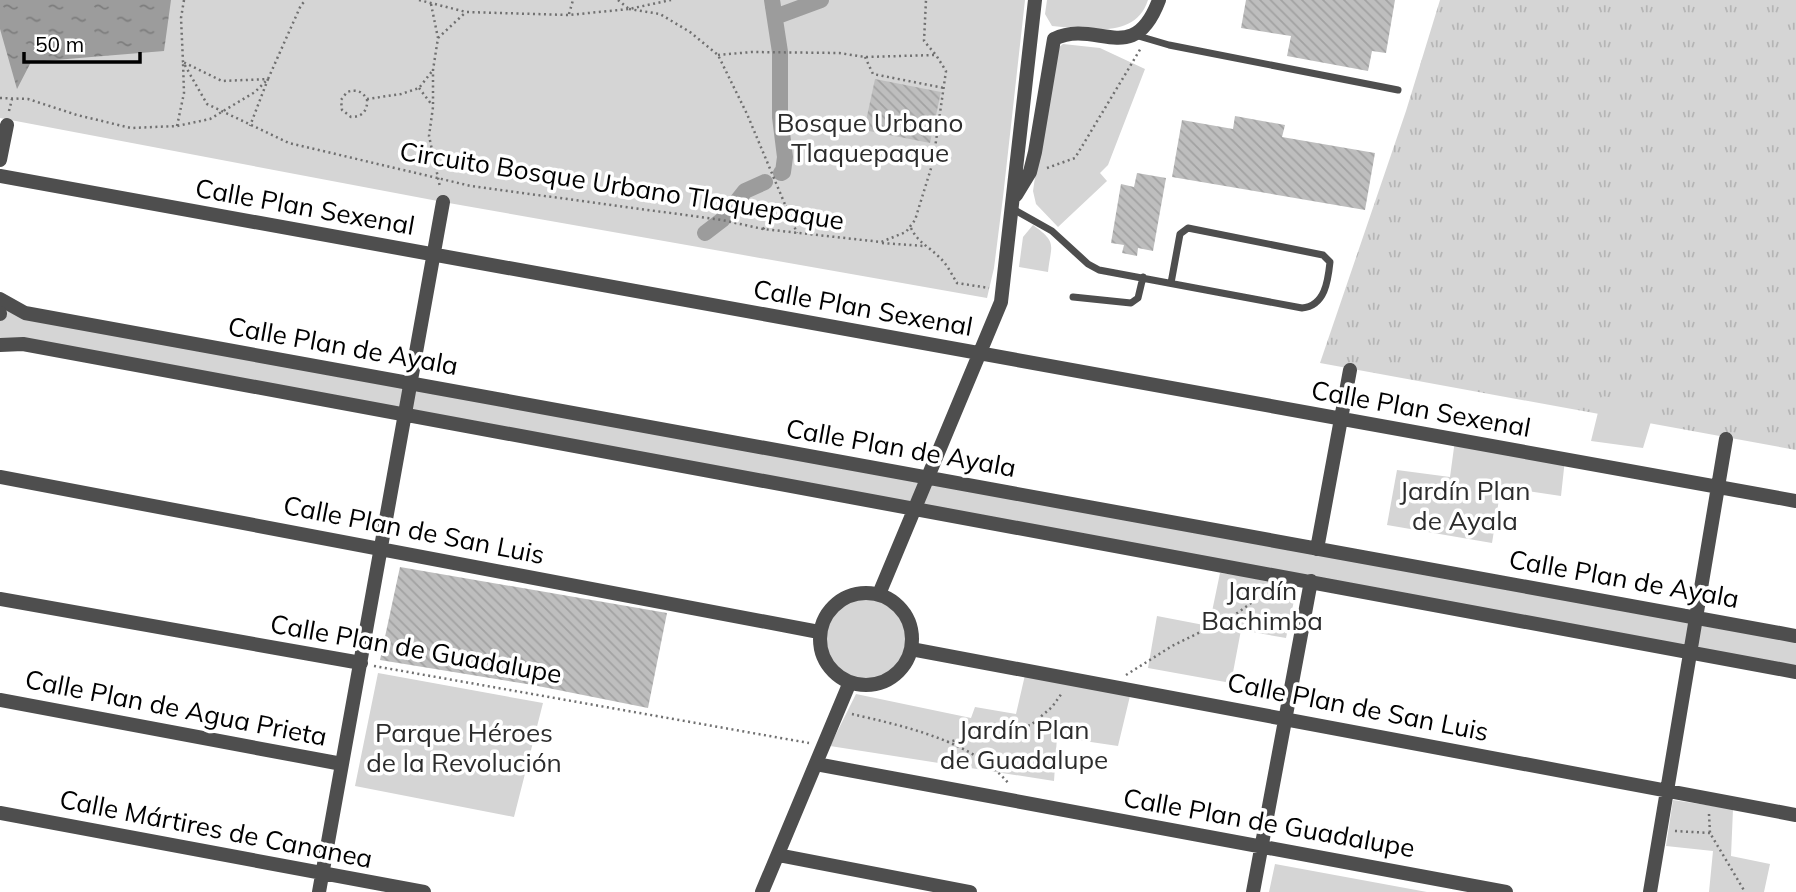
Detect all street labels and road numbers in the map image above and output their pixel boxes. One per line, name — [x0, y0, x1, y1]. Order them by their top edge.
street label: Circuito Bosque Urbano Tlaquepaque — [397, 134, 847, 237]
street label: Calle Plan Sexenal — [193, 171, 417, 242]
street label: Calle Plan Sexenal — [751, 272, 975, 343]
street label: Calle Plan de Ayala — [226, 309, 461, 382]
street label: Calle Plan Sexenal — [1309, 373, 1533, 444]
street label: Calle Plan de Ayala — [784, 411, 1019, 484]
street label: Calle Plan de San Luis — [281, 488, 547, 571]
street label: Calle Plan de Ayala — [1507, 542, 1742, 615]
street label: Calle Plan de Guadalupe — [268, 607, 564, 690]
street label: Calle Plan de Agua Prieta — [22, 662, 330, 753]
street label: Calle Plan de San Luis — [1225, 665, 1491, 748]
street label: Calle Plan de Guadalupe — [1121, 781, 1417, 864]
street label: Calle Mártires de Cananea — [57, 782, 375, 875]

